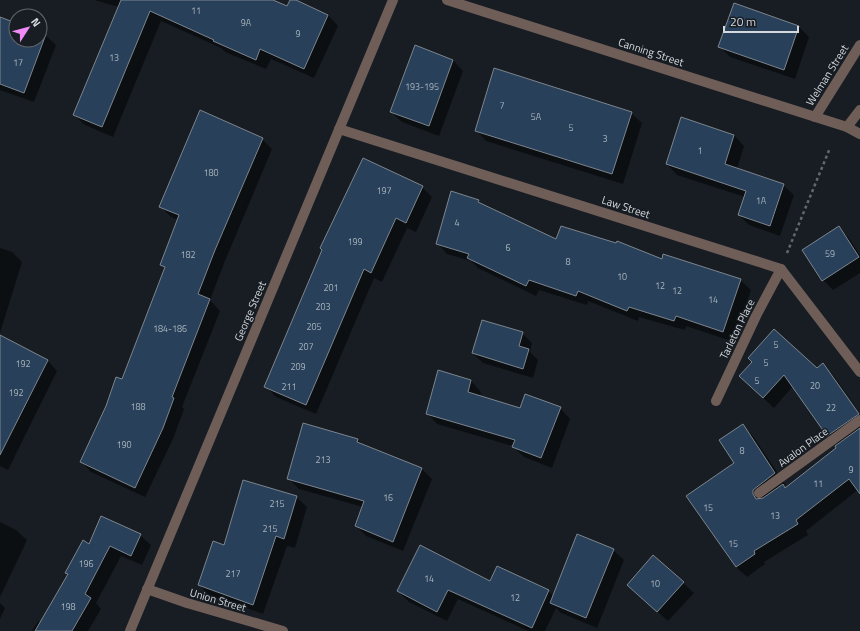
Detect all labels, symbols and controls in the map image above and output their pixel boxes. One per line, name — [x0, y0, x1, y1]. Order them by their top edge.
house number: 11 — [191, 4, 201, 17]
north arrow — [8, 8, 48, 48]
scale bar — [724, 8, 798, 34]
text: 20 m — [730, 12, 756, 31]
text: N — [27, 14, 45, 30]
house number: 9A — [241, 16, 252, 29]
house number: 9 — [295, 27, 301, 40]
street label: Canning Street — [616, 34, 686, 70]
street label: Welman Street — [802, 41, 852, 109]
house number: 13 — [109, 51, 119, 64]
house number: 17 — [13, 56, 23, 69]
house number: 193-195 — [405, 80, 439, 93]
house number: 7 — [499, 99, 505, 112]
house number: 5A — [531, 110, 542, 123]
house number: 5 — [568, 121, 574, 134]
house number: 3 — [602, 132, 608, 145]
house number: 1 — [697, 144, 703, 157]
house number: 180 — [203, 166, 219, 179]
house number: 197 — [376, 184, 392, 197]
street label: Law Street — [600, 192, 652, 222]
house number: 1A — [756, 194, 767, 207]
house number: 4 — [454, 216, 460, 229]
house number: 199 — [347, 235, 363, 248]
house number: 6 — [505, 241, 511, 254]
house number: 59 — [825, 247, 835, 260]
house number: 182 — [180, 248, 196, 261]
house number: 8 — [565, 255, 571, 268]
house number: 10 — [617, 270, 627, 283]
street label: George Street — [230, 278, 270, 344]
house number: 12 — [655, 279, 665, 292]
house number: 201 — [323, 281, 339, 294]
house number: 12 — [672, 284, 682, 297]
house number: 14 — [708, 293, 718, 306]
street label: Tarleton Place — [716, 296, 759, 362]
house number: 203 — [315, 300, 331, 313]
house number: 205 — [306, 320, 322, 333]
house number: 184-186 — [153, 322, 187, 335]
house number: 5 — [773, 338, 779, 351]
house number: 207 — [298, 340, 314, 353]
house number: 5 — [763, 356, 769, 369]
house number: 192 — [15, 357, 31, 370]
house number: 209 — [290, 360, 306, 373]
house number: 5 — [754, 374, 760, 387]
house number: 20 — [810, 379, 820, 392]
house number: 211 — [281, 380, 297, 393]
house number: 192 — [8, 386, 24, 399]
house number: 188 — [130, 400, 146, 413]
house number: 22 — [826, 401, 836, 414]
street label: Avalon Place — [775, 423, 832, 471]
house number: 190 — [116, 438, 132, 451]
house number: 8 — [739, 444, 745, 457]
house number: 213 — [315, 453, 331, 466]
house number: 9 — [848, 463, 854, 476]
house number: 11 — [813, 477, 823, 490]
house number: 16 — [383, 491, 393, 504]
house number: 215 — [269, 497, 285, 510]
house number: 15 — [703, 501, 713, 514]
house number: 13 — [770, 509, 780, 522]
house number: 215 — [262, 522, 278, 535]
house number: 15 — [728, 537, 738, 550]
house number: 196 — [78, 557, 94, 570]
house number: 217 — [225, 567, 241, 580]
house number: 14 — [424, 572, 434, 585]
house number: 10 — [650, 577, 660, 590]
street label: Union Street — [188, 584, 248, 616]
house number: 12 — [510, 591, 520, 604]
house number: 198 — [60, 600, 76, 613]

